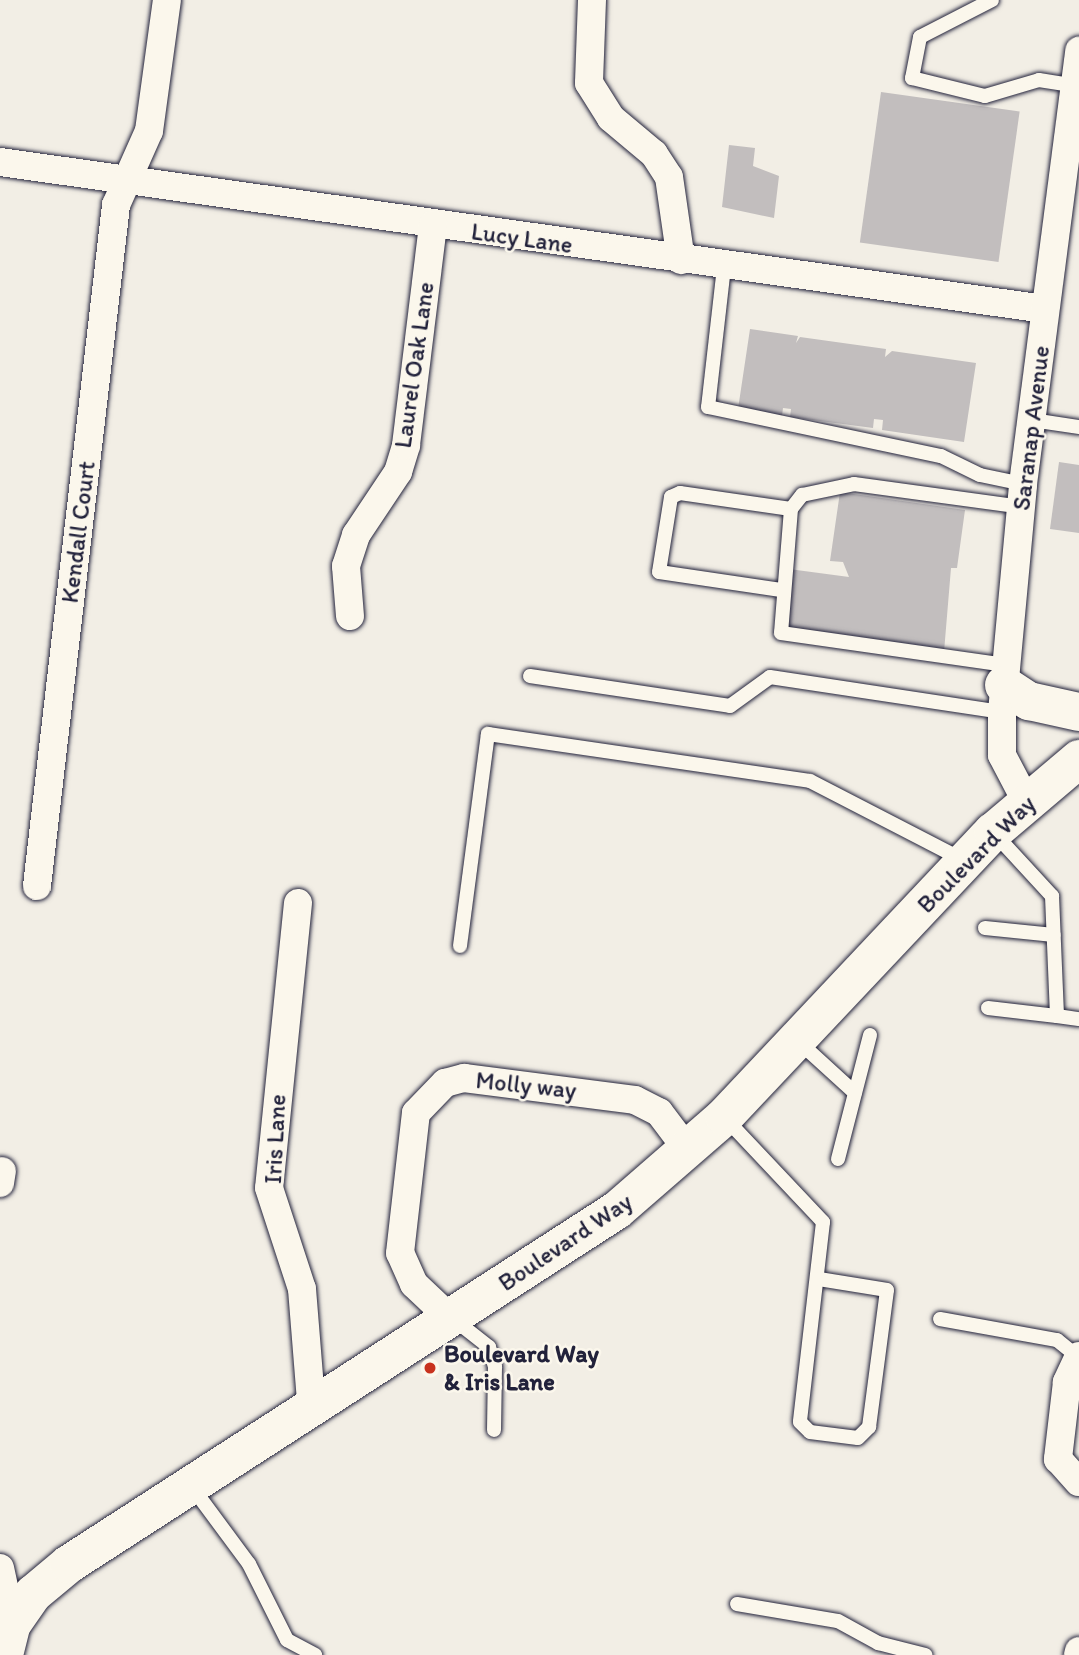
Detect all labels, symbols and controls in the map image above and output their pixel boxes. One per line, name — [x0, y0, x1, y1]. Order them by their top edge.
street label: Lucy Lane — [469, 217, 575, 259]
street label: Laurel Oak Lane — [388, 280, 440, 450]
street label: Saranap Avenue — [1007, 344, 1055, 512]
street label: Kendall Court — [55, 459, 101, 605]
street label: Boulevard Way — [911, 789, 1041, 919]
street label: Molly way — [474, 1065, 578, 1105]
street label: Iris Lane — [258, 1093, 292, 1185]
street label: Boulevard Way — [493, 1187, 637, 1297]
place label: Boulevard Way & Iris Lane — [444, 1340, 598, 1396]
marker: Boulevard Way & Iris Lane — [422, 1360, 438, 1376]

